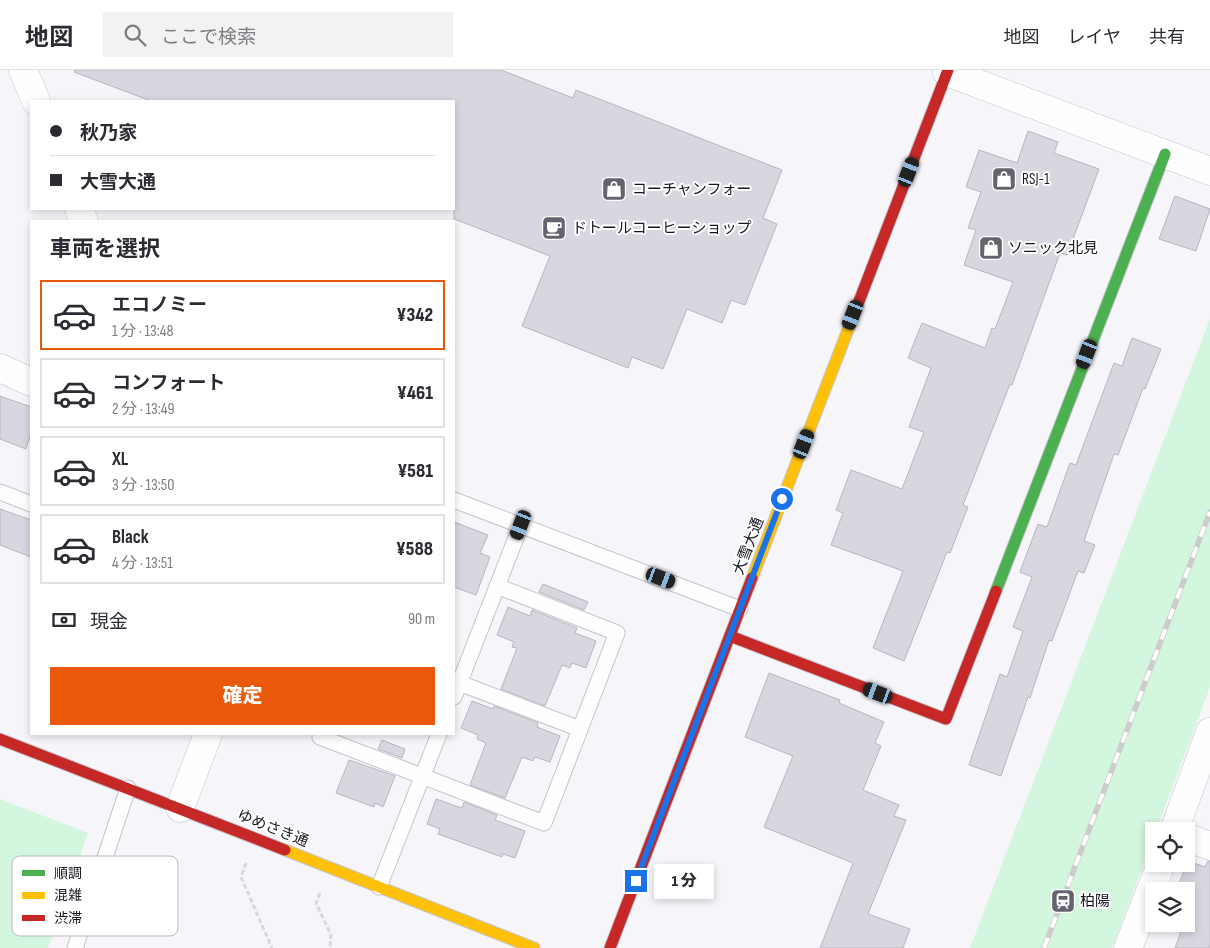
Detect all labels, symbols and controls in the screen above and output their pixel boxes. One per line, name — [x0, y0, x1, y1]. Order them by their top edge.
search box — [103, 12, 453, 57]
icon: search — [121, 21, 149, 49]
text: 地図 — [25, 23, 73, 52]
text: ここで検索 — [161, 26, 256, 49]
text: 地図 — [1004, 27, 1040, 48]
text: レイヤ — [1068, 27, 1121, 48]
text: 共有 — [1149, 27, 1185, 48]
text: 秋乃家 — [80, 122, 137, 145]
car — [896, 155, 921, 189]
shop icon: RSJ-1 — [991, 166, 1017, 192]
place label: RSJ-1 — [1022, 170, 1050, 189]
text: 大雪大通 — [80, 171, 156, 194]
shop icon: コーチャンフォー — [601, 176, 627, 202]
place label: コーチャンフォー — [632, 180, 751, 199]
cafe icon: ドトールコーヒーショップ — [541, 215, 567, 241]
place label: ドトールコーヒーショップ — [572, 219, 751, 238]
shop icon: ソニック北見 — [978, 235, 1004, 261]
text: 車両を選択 — [50, 236, 160, 263]
place label: ソニック北見 — [1008, 239, 1098, 258]
icon: car — [52, 293, 97, 338]
text: エコノミー — [112, 294, 207, 317]
car — [840, 298, 865, 332]
text: ¥342 — [397, 304, 433, 327]
text: 1 分 · 13:48 — [112, 322, 174, 341]
car — [1074, 337, 1099, 371]
icon: car — [52, 371, 97, 416]
text: コンフォート — [112, 372, 225, 395]
text: ¥461 — [397, 382, 433, 405]
text: 2 分 · 13:49 — [112, 400, 175, 419]
car — [791, 427, 816, 461]
text: XL — [112, 448, 128, 471]
icon: car — [52, 449, 97, 494]
text: ¥581 — [397, 460, 433, 483]
text: 3 分 · 13:50 — [112, 476, 174, 495]
route start — [771, 488, 793, 510]
car — [508, 508, 533, 542]
street label: 大雪大通 — [729, 515, 768, 578]
text: Black — [112, 526, 149, 549]
icon: car — [52, 527, 97, 572]
text: ¥588 — [396, 538, 433, 561]
text: 4 分 · 13:51 — [112, 554, 173, 573]
car — [644, 566, 677, 590]
icon: cash — [50, 606, 78, 634]
text: 90 m — [408, 610, 435, 629]
text: 現金 — [90, 611, 128, 634]
button: 確定 — [50, 667, 435, 725]
car — [861, 681, 894, 705]
street label: ゆめさき通 — [234, 806, 311, 851]
map controls — [1145, 822, 1195, 932]
button: locate — [1145, 822, 1195, 872]
legend — [12, 856, 178, 936]
callout: 1 分 — [654, 864, 714, 898]
text: 順調 — [54, 865, 82, 882]
route end — [625, 870, 647, 892]
text: 1 分 — [671, 872, 697, 891]
button: layers — [1145, 882, 1195, 932]
text: 混雑 — [54, 887, 82, 904]
station icon: 柏陽 — [1050, 888, 1076, 914]
place label: 柏陽 — [1080, 892, 1110, 911]
text: 渋滞 — [54, 910, 82, 927]

